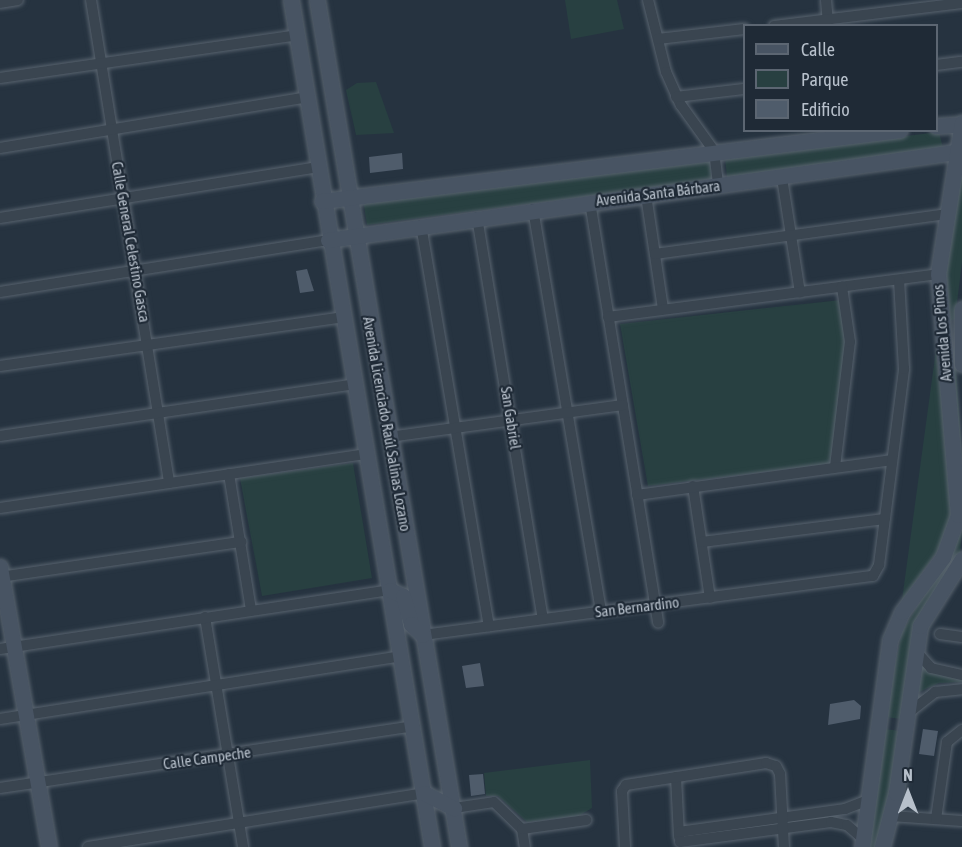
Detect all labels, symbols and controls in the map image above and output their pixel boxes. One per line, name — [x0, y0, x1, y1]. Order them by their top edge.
legend — [743, 24, 938, 132]
text: Calle — [801, 39, 835, 60]
text: Parque — [801, 69, 849, 90]
text: Edificio — [801, 99, 850, 120]
street label: Calle General Celestino Gasca — [108, 160, 154, 324]
street label: Avenida Santa Bárbara — [595, 176, 721, 210]
street label: Avenida Los Pinos — [929, 284, 955, 382]
street label: Avenida Licenciado Raúl Salinas Lozano — [359, 315, 415, 533]
street label: San Gabriel — [497, 385, 525, 451]
street label: San Bernardino — [594, 593, 680, 621]
street label: Calle Campeche — [162, 743, 252, 773]
north arrow — [878, 763, 938, 823]
text: N — [903, 766, 913, 784]

